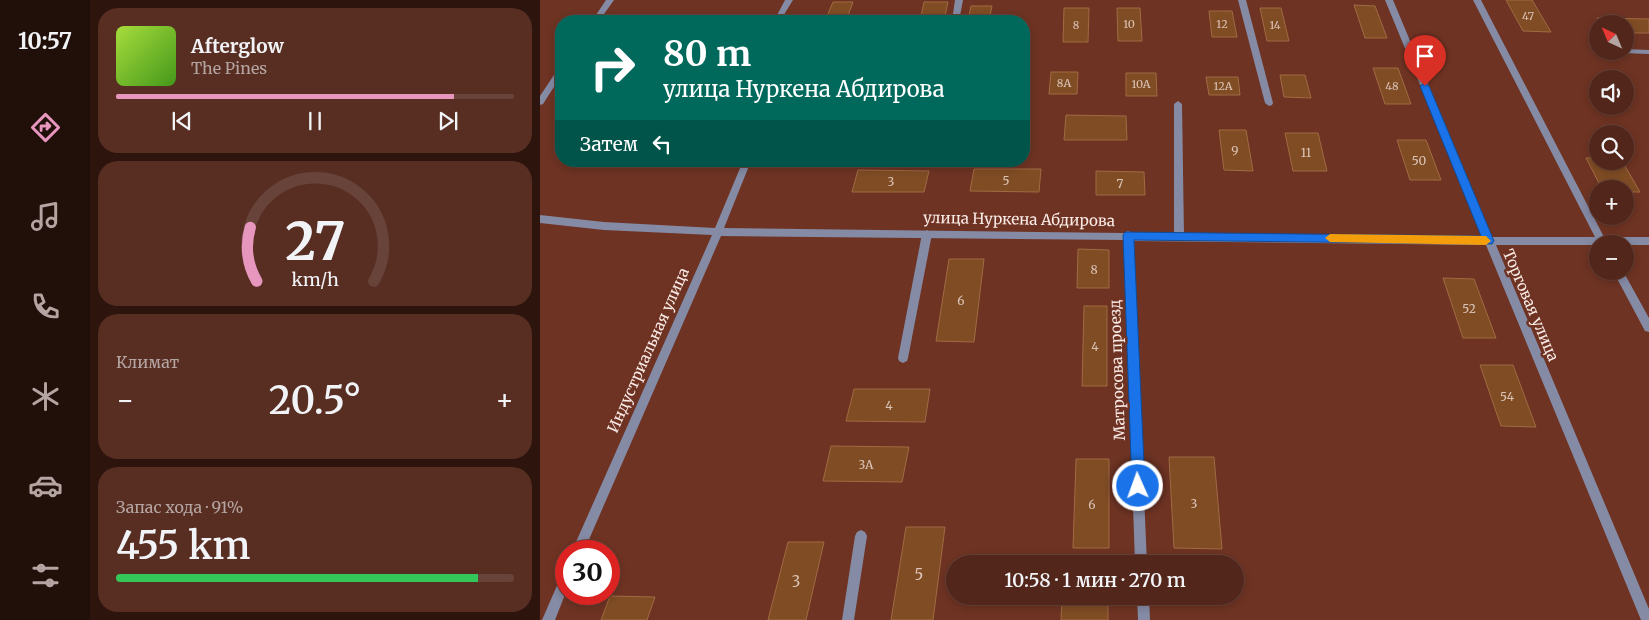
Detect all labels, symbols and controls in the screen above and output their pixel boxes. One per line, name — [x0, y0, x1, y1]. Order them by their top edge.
house number: 47 — [1522, 9, 1534, 23]
north arrow — [1589, 15, 1634, 60]
map controls — [1589, 15, 1634, 280]
house number: 10 — [1123, 17, 1135, 31]
house number: 12 — [1216, 17, 1228, 31]
house number: 8 — [1073, 18, 1080, 32]
house number: 14 — [1269, 18, 1281, 32]
text: 10:57 — [18, 27, 72, 55]
text: 80 m — [663, 32, 751, 76]
text: Afterglow — [191, 34, 284, 58]
icon: right — [580, 35, 645, 100]
pin — [1404, 35, 1446, 86]
icon: arrive — [1411, 42, 1439, 70]
text: The Pines — [191, 58, 267, 78]
button: sound — [1589, 70, 1634, 115]
text: улица Нуркена Абдирова — [663, 75, 945, 103]
house number: 8А — [1057, 76, 1071, 90]
house number: 10А — [1131, 77, 1151, 91]
house number: 12А — [1213, 79, 1233, 93]
house number: 48 — [1385, 79, 1399, 93]
icon: previous — [168, 107, 196, 135]
icon: pause — [301, 107, 329, 135]
icon: next — [434, 107, 462, 135]
icon: directions — [28, 110, 63, 145]
button: search — [1589, 125, 1634, 170]
icon: left — [648, 130, 676, 158]
text: Затем — [580, 132, 638, 156]
house number: 9 — [1231, 143, 1239, 158]
house number: 11 — [1301, 145, 1312, 160]
house number: 50 — [1412, 153, 1427, 168]
house number: 5 — [1002, 173, 1010, 188]
house number: 3 — [888, 174, 895, 189]
house number: 7 — [1117, 176, 1124, 191]
button: + — [1589, 180, 1634, 225]
icon: music — [28, 199, 63, 234]
street label: улица Нуркена Абдирова — [923, 208, 1115, 230]
text: 27 — [285, 209, 345, 274]
button: − — [1589, 235, 1634, 280]
street label: Торговая улица — [1499, 246, 1563, 364]
house number: 8 — [1090, 262, 1098, 277]
street label: Индустриальная улица — [603, 264, 693, 436]
text: km/h — [291, 268, 339, 291]
icon: phone — [28, 289, 63, 324]
house number: 6 — [957, 293, 965, 308]
street label: Матросова проезд — [1105, 299, 1129, 441]
house number: 52 — [1462, 301, 1476, 316]
house number: 4 — [1091, 339, 1099, 354]
text: Климат — [116, 352, 179, 372]
text: 20.5° — [269, 377, 361, 424]
icon: climate — [28, 379, 63, 414]
text: − — [116, 382, 135, 418]
text: + — [495, 382, 514, 418]
house number: 54 — [1500, 389, 1515, 404]
house number: 4 — [885, 398, 893, 413]
house number: 3А — [858, 457, 874, 472]
position arrow — [1111, 459, 1163, 511]
icon: car — [28, 468, 63, 503]
house number: 3 — [1191, 496, 1198, 511]
text: Запас хода · 91% — [116, 497, 243, 517]
house number: 6 — [1088, 497, 1096, 512]
text: 455 km — [116, 522, 250, 569]
speed limit sign: 30 — [555, 540, 620, 605]
icon: filters — [28, 558, 63, 593]
house number: 5 — [915, 565, 923, 584]
text: 10:58 · 1 мин · 270 m — [1004, 568, 1186, 592]
house number: 3 — [792, 572, 800, 591]

